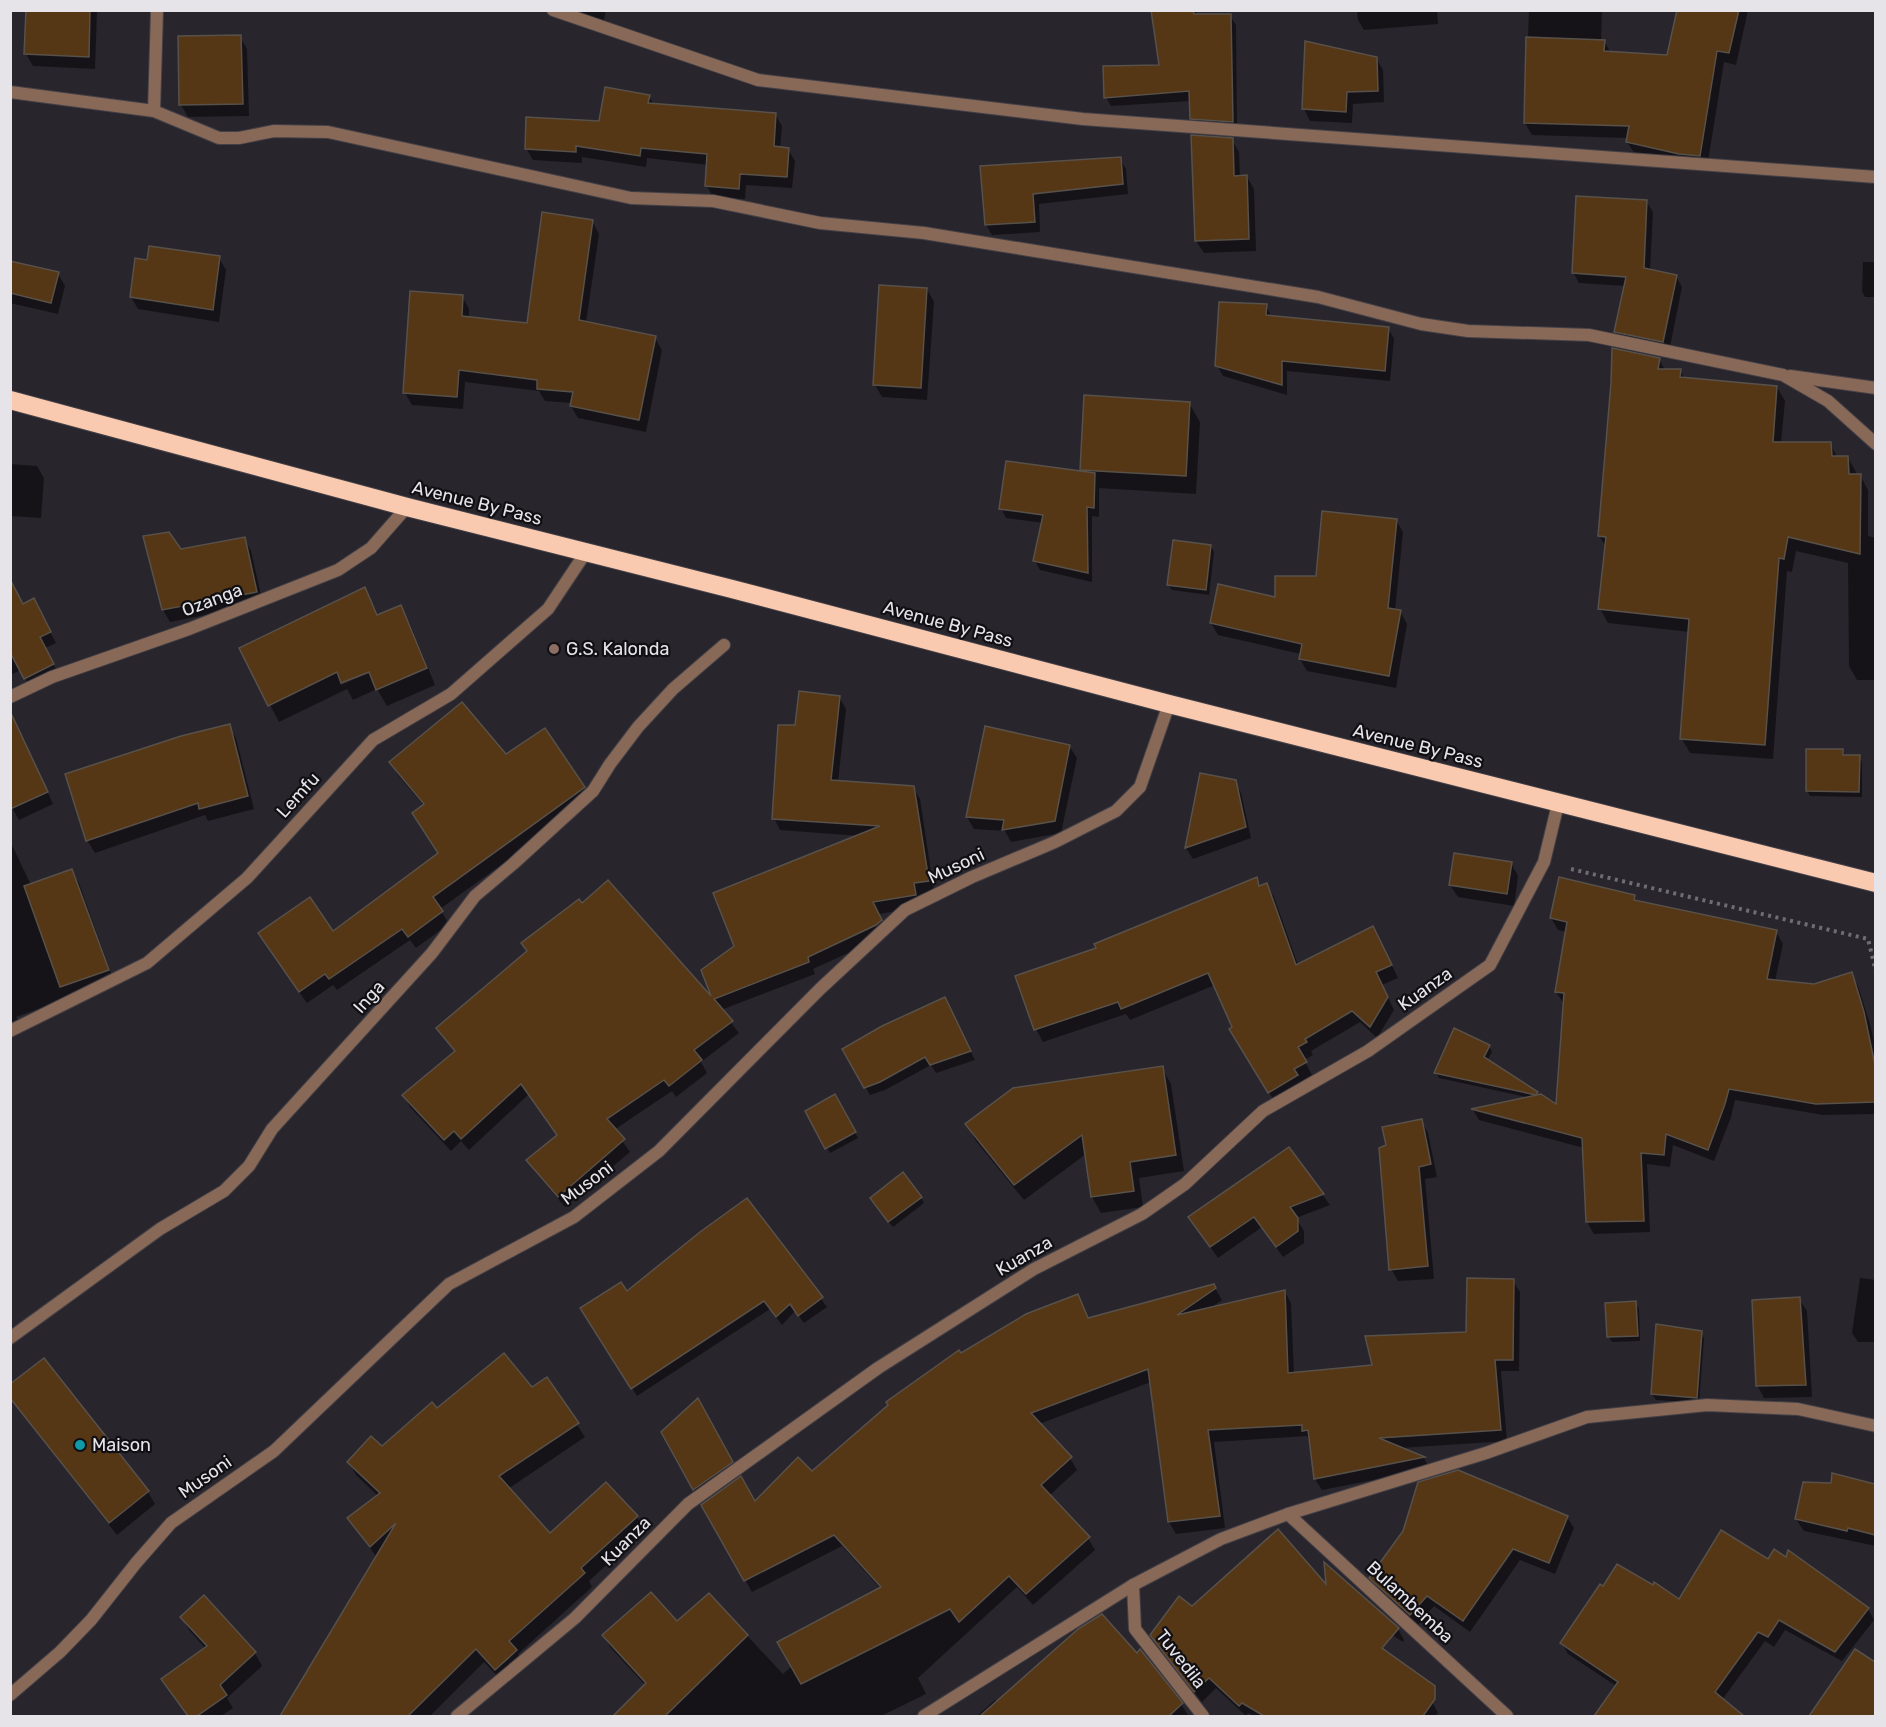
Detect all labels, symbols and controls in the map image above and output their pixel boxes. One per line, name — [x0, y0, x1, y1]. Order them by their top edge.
street label: Avenue By Pass — [410, 476, 544, 530]
street label: Ozanga — [179, 578, 245, 622]
street label: Avenue By Pass — [881, 596, 1015, 652]
place label: G.S. Kalonda — [566, 638, 669, 660]
marker: G.S. Kalonda — [547, 642, 561, 656]
street label: Avenue By Pass — [1351, 719, 1485, 773]
street label: Lemfu — [272, 768, 324, 822]
street label: Musoni — [924, 843, 988, 889]
street label: Kuanza — [1394, 962, 1456, 1016]
street label: Inga — [349, 976, 389, 1018]
street label: Musoni — [556, 1156, 618, 1210]
street label: Kuanza — [992, 1231, 1056, 1281]
place label: Maison — [92, 1434, 151, 1456]
marker: Maison — [73, 1438, 87, 1452]
street label: Musoni — [174, 1451, 236, 1503]
street label: Kuanza — [597, 1512, 655, 1570]
street label: Bulambemba — [1362, 1556, 1458, 1648]
street label: Tuvedila — [1151, 1625, 1211, 1693]

